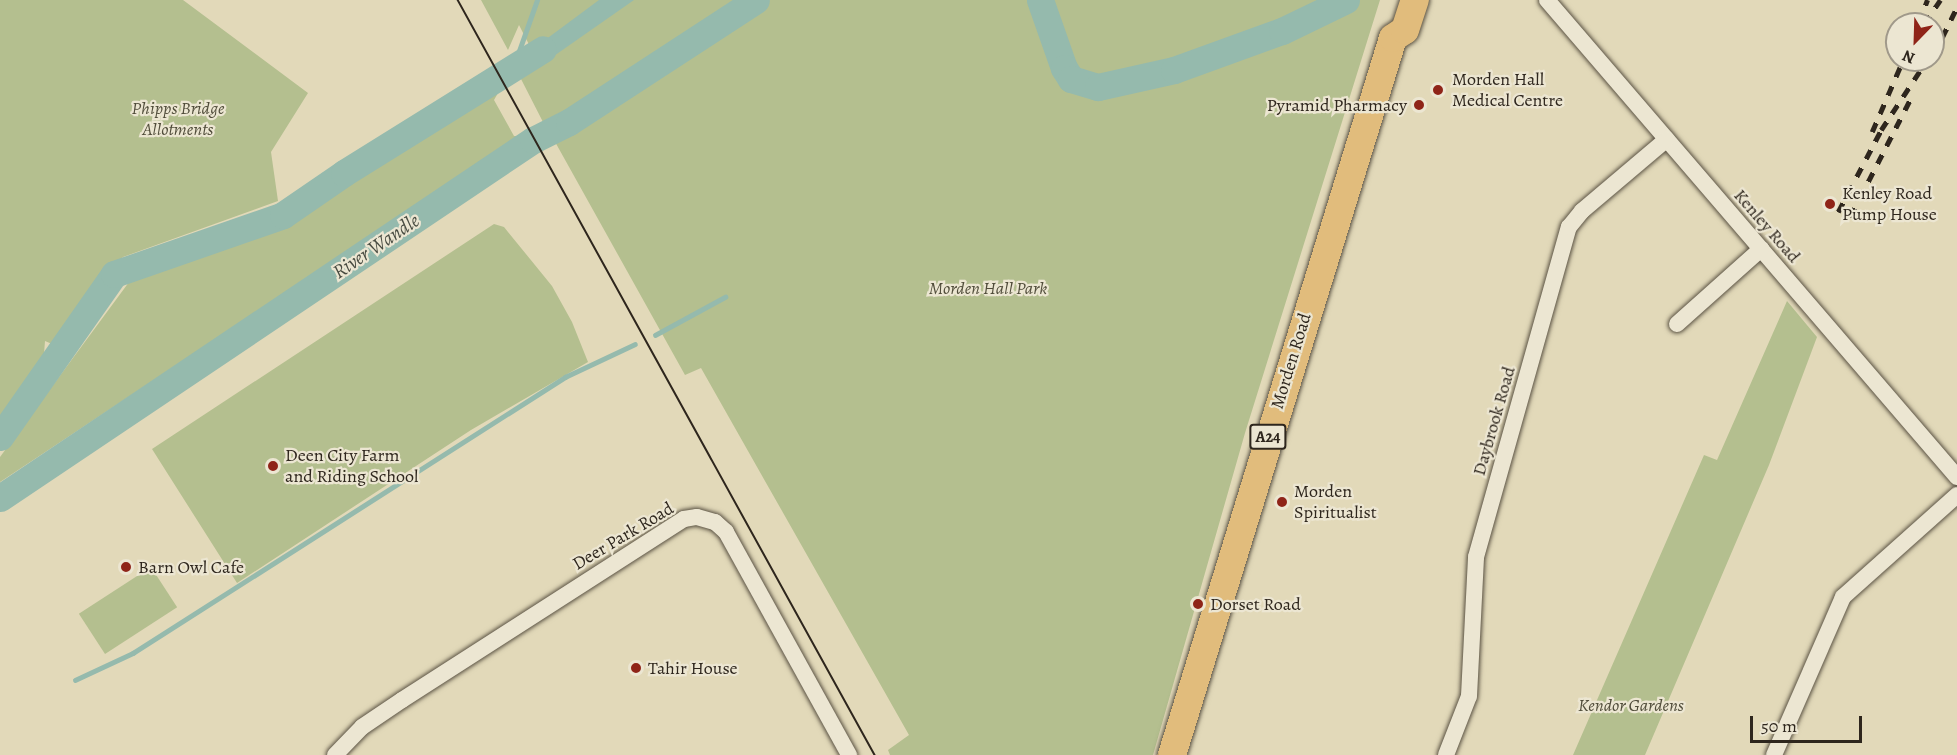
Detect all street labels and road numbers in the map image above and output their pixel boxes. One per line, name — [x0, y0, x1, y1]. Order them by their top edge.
street label: Kenley Road — [1729, 185, 1805, 267]
street label: Morden Road — [1266, 310, 1316, 412]
street label: Daybrook Road — [1468, 364, 1520, 478]
road number: A24 — [1248, 424, 1288, 450]
street label: Deer Park Road — [569, 497, 677, 575]

